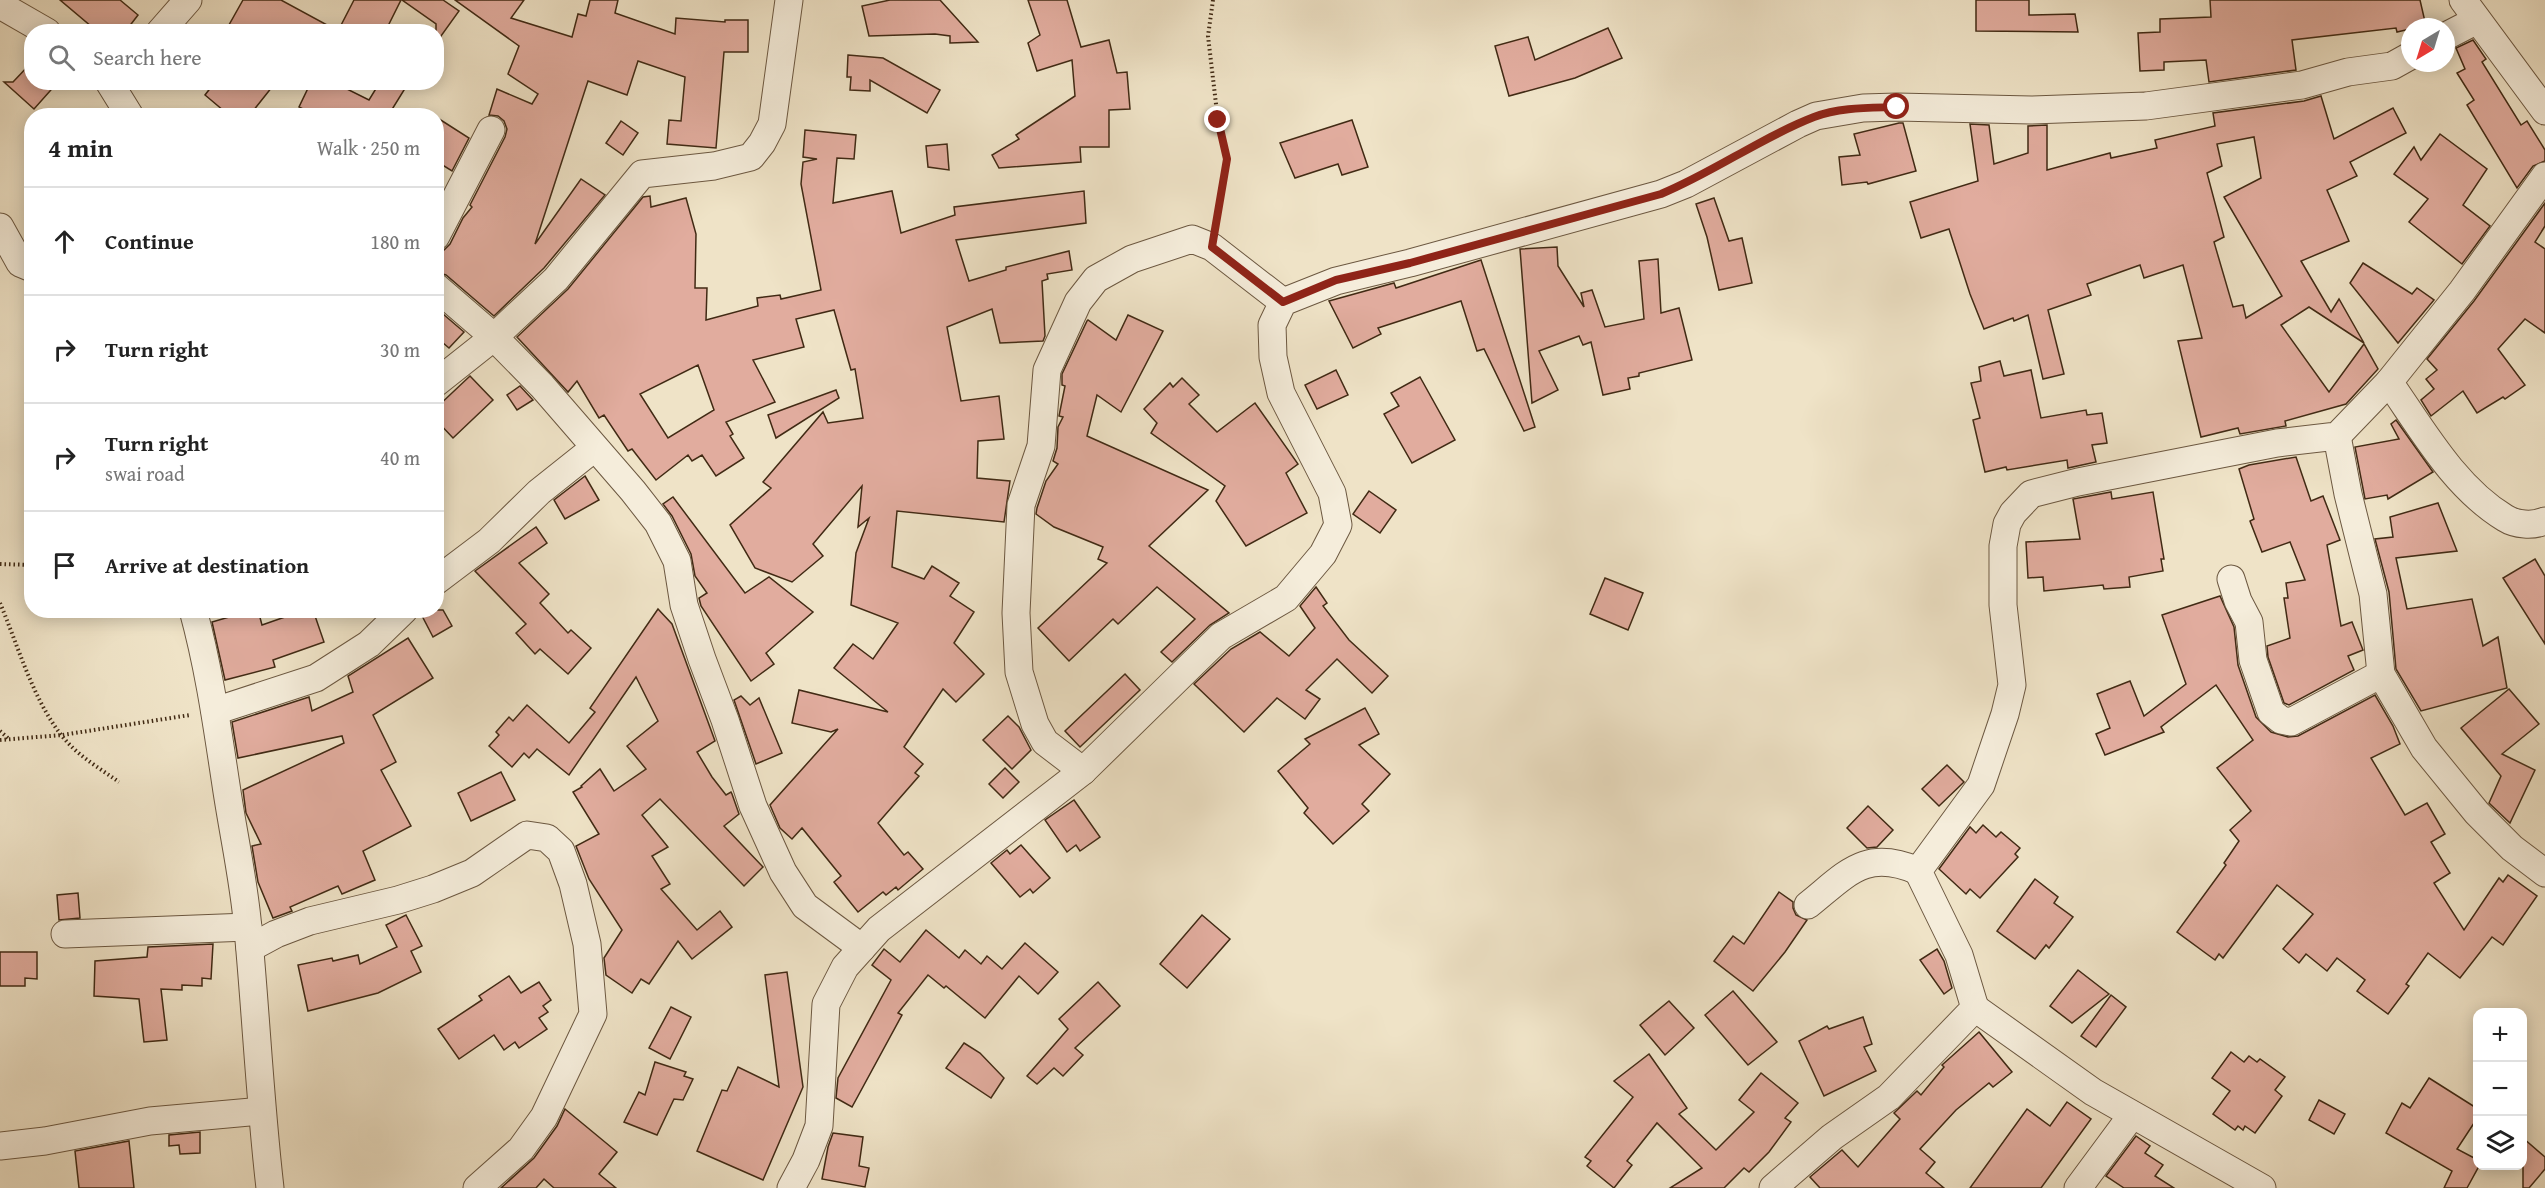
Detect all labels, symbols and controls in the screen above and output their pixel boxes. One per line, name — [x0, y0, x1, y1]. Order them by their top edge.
north arrow — [2401, 18, 2455, 72]
search box — [24, 24, 444, 90]
icon: search — [45, 41, 78, 74]
text: Search here — [93, 41, 202, 73]
route start — [1883, 93, 1909, 119]
route end — [1204, 106, 1230, 132]
text: 4 min — [48, 128, 113, 167]
text: Walk · 250 m — [317, 133, 420, 162]
icon: ahead — [48, 225, 81, 258]
text: Continue — [105, 225, 194, 257]
text: 180 m — [370, 227, 420, 256]
icon: right — [48, 333, 81, 366]
text: Turn right — [105, 333, 208, 365]
text: 30 m — [380, 335, 420, 364]
text: Turn right — [105, 427, 208, 459]
icon: right — [48, 441, 81, 474]
text: 40 m — [380, 443, 420, 472]
text: swai road — [105, 459, 185, 488]
icon: arrive — [48, 549, 81, 582]
text: Arrive at destination — [105, 549, 309, 581]
map controls — [2473, 1008, 2527, 1170]
button: + — [2473, 1008, 2527, 1062]
button: − — [2473, 1062, 2527, 1116]
button: layers — [2473, 1116, 2527, 1170]

